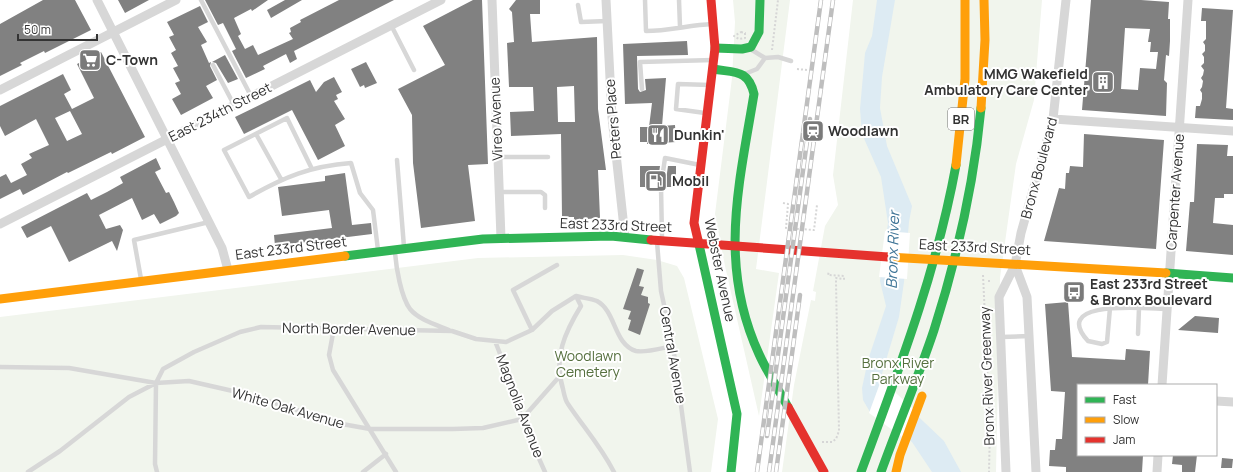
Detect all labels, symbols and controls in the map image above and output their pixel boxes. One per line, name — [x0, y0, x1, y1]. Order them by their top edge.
scale bar — [18, 16, 97, 42]
text: 50 m — [24, 21, 51, 38]
supermarket icon: C-Town — [77, 47, 103, 73]
place label: C-Town — [106, 50, 158, 69]
place label: MMG Wakefield Ambulatory Care Center — [924, 64, 1088, 99]
building icon: MMG Wakefield Ambulatory Care Center — [1090, 69, 1116, 95]
street label: East 234th Street — [165, 77, 275, 146]
street label: Vireo Avenue — [485, 77, 506, 161]
street label: Peters Place — [600, 78, 625, 160]
road number: BR — [948, 108, 974, 130]
street label: Bronx Boulevard — [1016, 115, 1061, 221]
station icon: Woodlawn — [800, 118, 826, 144]
place label: Woodlawn — [828, 121, 898, 140]
restaurant icon: Dunkin' — [645, 122, 671, 148]
place label: Dunkin' — [674, 125, 725, 144]
street label: Carpenter Avenue — [1161, 133, 1188, 251]
fuel station icon: Mobil — [643, 168, 669, 194]
place label: Mobil — [672, 171, 709, 190]
water label: Bronx River — [881, 208, 904, 289]
street label: East 233rd Street — [560, 213, 673, 236]
street label: Webster Avenue — [700, 216, 741, 323]
street label: East 233rd Street — [234, 231, 348, 264]
street label: East 233rd Street — [919, 234, 1032, 259]
place label: East 233rd Street & Bronx Boulevard — [1090, 274, 1212, 309]
bus stop icon: East 233rd Street & Bronx Boulevard — [1061, 279, 1087, 305]
street label: Central Avenue — [656, 305, 691, 405]
street label: Bronx River Greenway — [975, 305, 998, 446]
street label: North Border Avenue — [282, 318, 416, 339]
park label: Woodlawn Cemetery — [555, 346, 621, 381]
street label: Magnolia Avenue — [492, 351, 549, 460]
park label: Bronx River Parkway — [862, 353, 934, 388]
street label: White Oak Avenue — [229, 382, 347, 433]
legend — [1077, 384, 1217, 456]
text: Fast — [1113, 391, 1137, 408]
text: Slow — [1113, 411, 1139, 428]
text: Jam — [1113, 431, 1135, 448]

